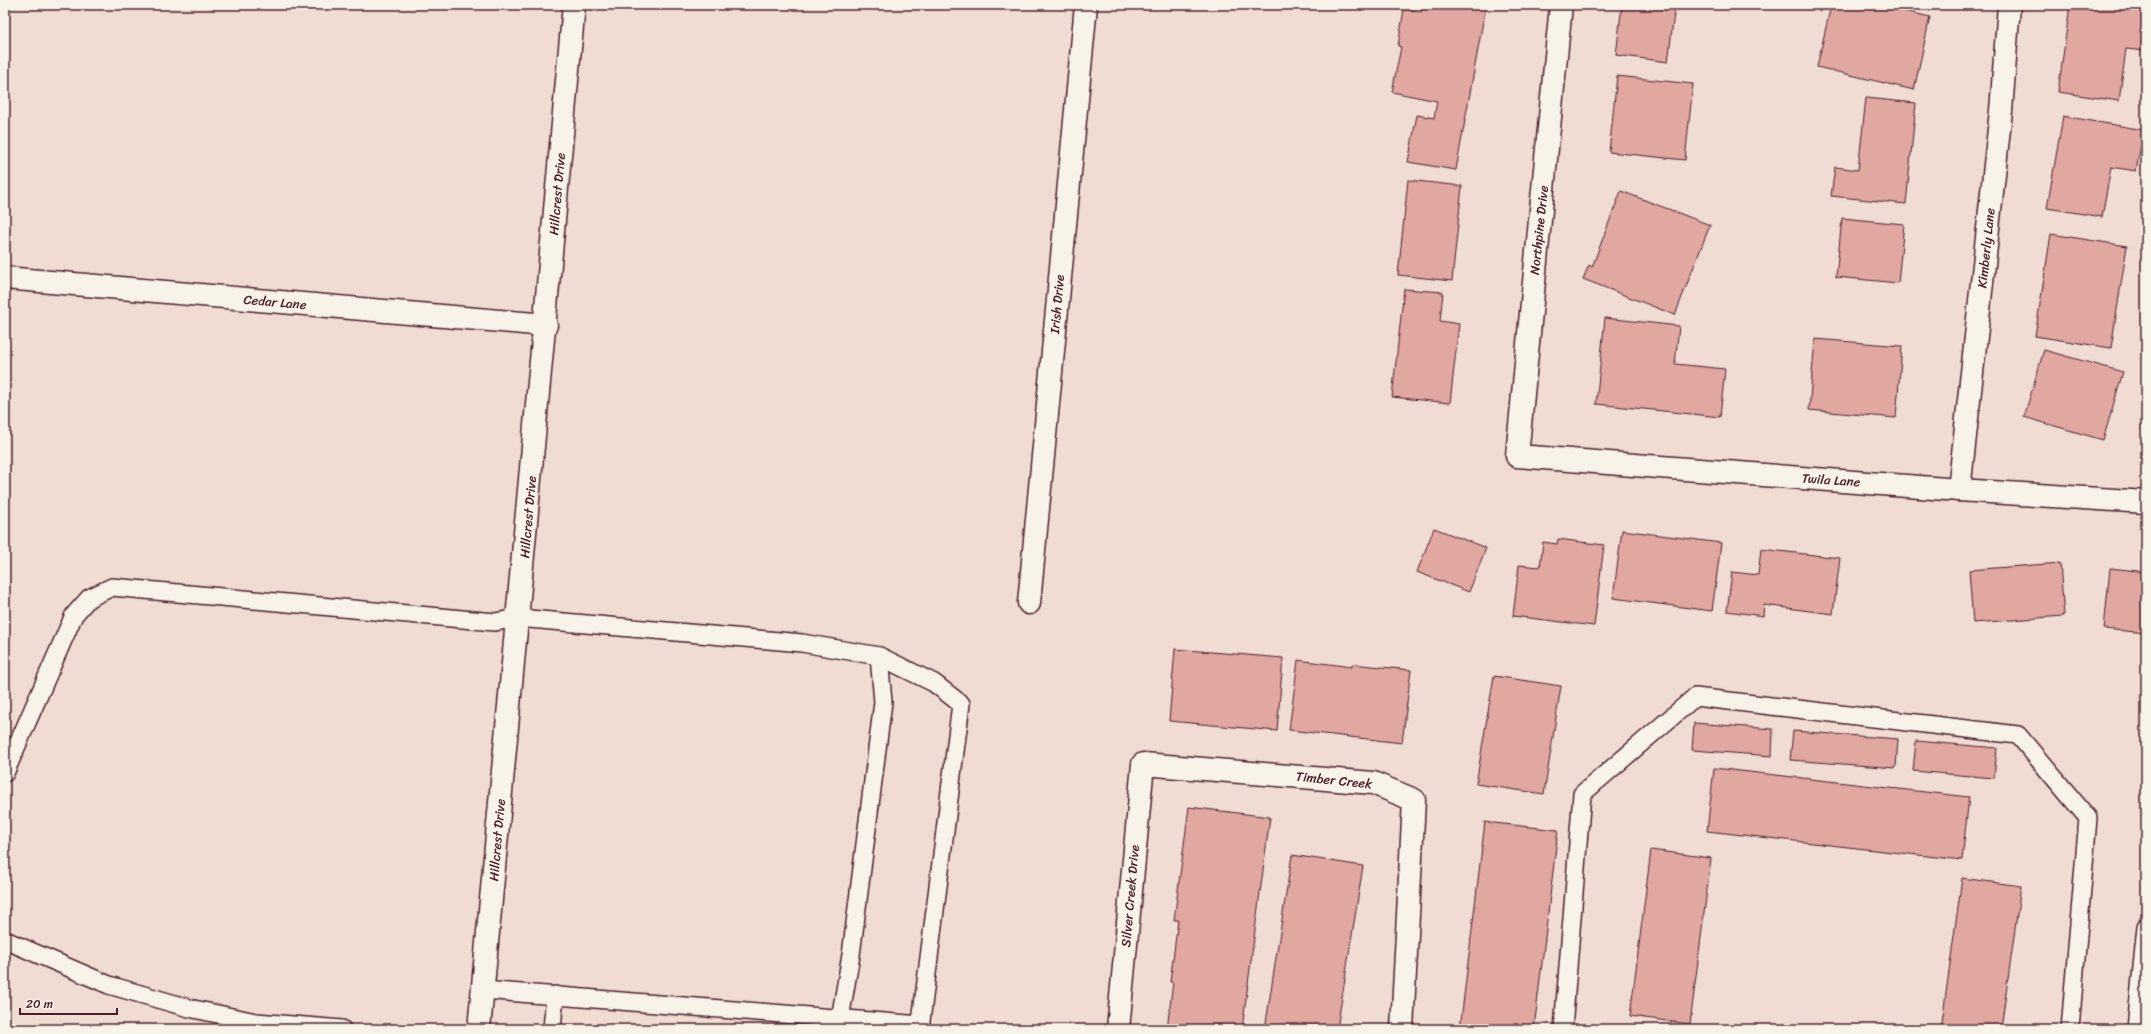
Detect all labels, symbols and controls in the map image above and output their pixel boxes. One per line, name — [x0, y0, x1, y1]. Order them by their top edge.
street label: Hillcrest Drive — [542, 151, 572, 236]
street label: Northpine Drive — [1523, 184, 1555, 276]
street label: Kimberly Lane — [1970, 206, 2002, 289]
street label: Irish Drive — [1043, 273, 1071, 336]
street label: Cedar Lane — [243, 288, 308, 316]
street label: Twila Lane — [1801, 466, 1861, 494]
street label: Hillcrest Drive — [513, 474, 543, 559]
street label: Timber Creek — [1295, 765, 1373, 795]
street label: Hillcrest Drive — [482, 797, 512, 882]
street label: Silver Creek Drive — [1114, 844, 1146, 948]
scale bar — [20, 990, 117, 1016]
text: 20 m — [26, 993, 53, 1015]

